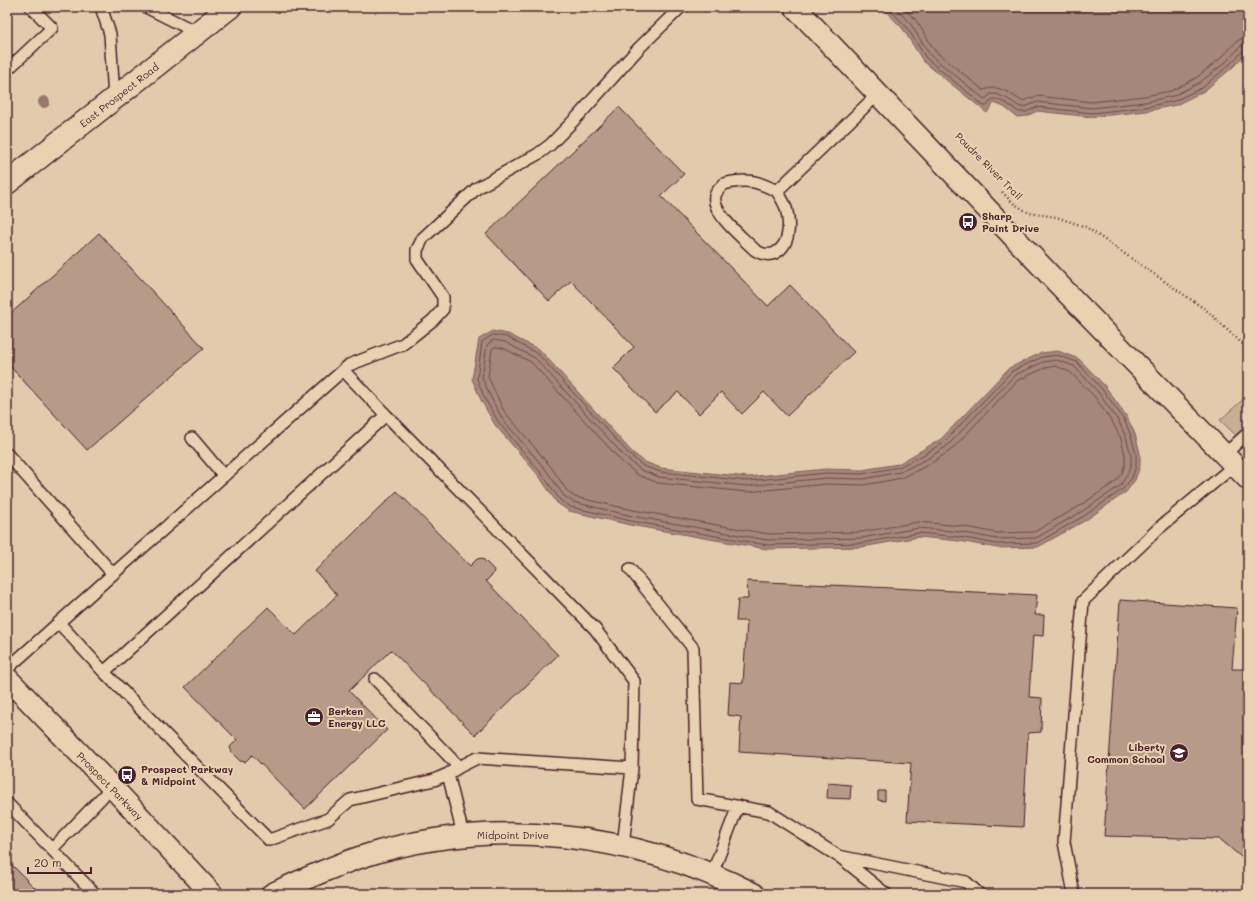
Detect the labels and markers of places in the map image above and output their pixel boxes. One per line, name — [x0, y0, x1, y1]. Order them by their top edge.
place label: Sharp Point Drive — [982, 209, 1039, 235]
bus stop icon: Sharp Point Drive — [957, 211, 979, 233]
place label: Berken Energy LLC — [328, 704, 386, 730]
office icon: Berken Energy LLC — [303, 706, 325, 728]
place label: Liberty Common School — [1087, 740, 1166, 766]
school or university icon: Liberty Common School — [1168, 742, 1190, 764]
place label: Prospect Parkway & Midpoint — [141, 762, 234, 788]
bus stop icon: Prospect Parkway & Midpoint — [116, 764, 138, 786]

